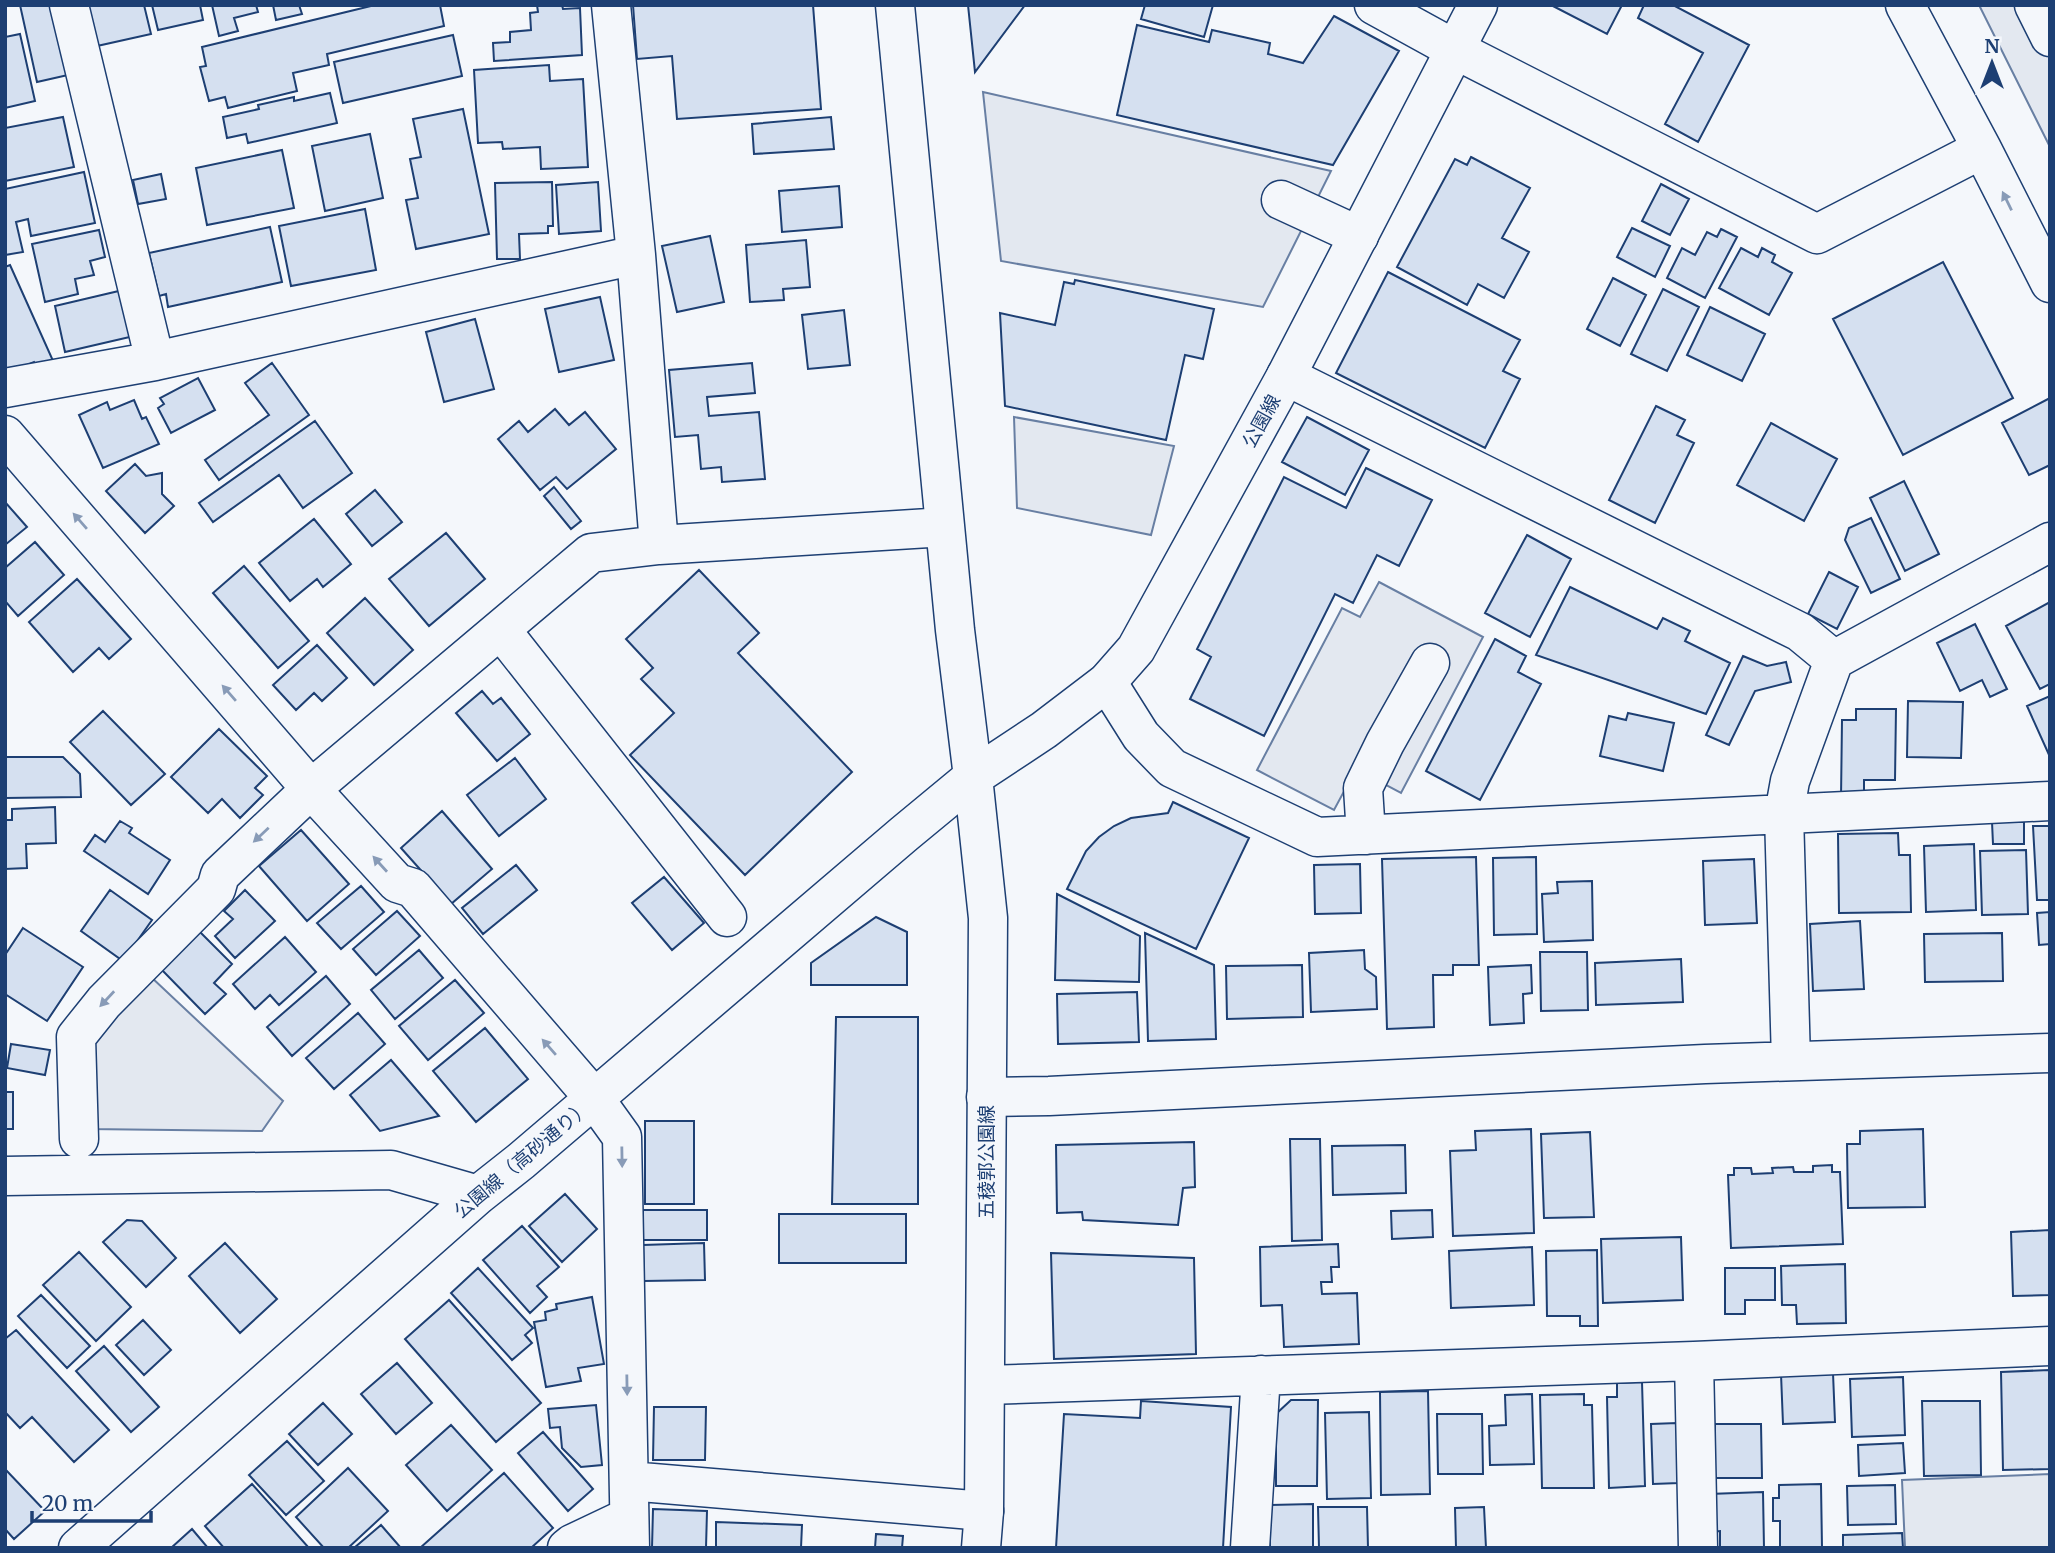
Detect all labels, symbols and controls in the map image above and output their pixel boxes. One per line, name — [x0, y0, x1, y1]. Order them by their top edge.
north arrow — [1957, 28, 2027, 98]
text: N — [1984, 34, 2000, 58]
one-way arrow — [2002, 191, 2013, 211]
street label: 公園線 — [1237, 390, 1285, 452]
one-way arrow — [73, 513, 88, 530]
one-way arrow — [222, 685, 237, 702]
one-way arrow — [253, 827, 270, 844]
one-way arrow — [372, 856, 388, 873]
one-way arrow — [99, 991, 115, 1008]
one-way arrow — [542, 1038, 557, 1055]
street label: 公園線（高砂通り） — [449, 1095, 595, 1223]
street label: 五稜郭公園線 — [974, 1105, 998, 1219]
one-way arrow — [617, 1147, 628, 1169]
one-way arrow — [621, 1374, 633, 1396]
scale bar — [32, 1480, 150, 1524]
text: 20 m — [42, 1490, 94, 1517]

